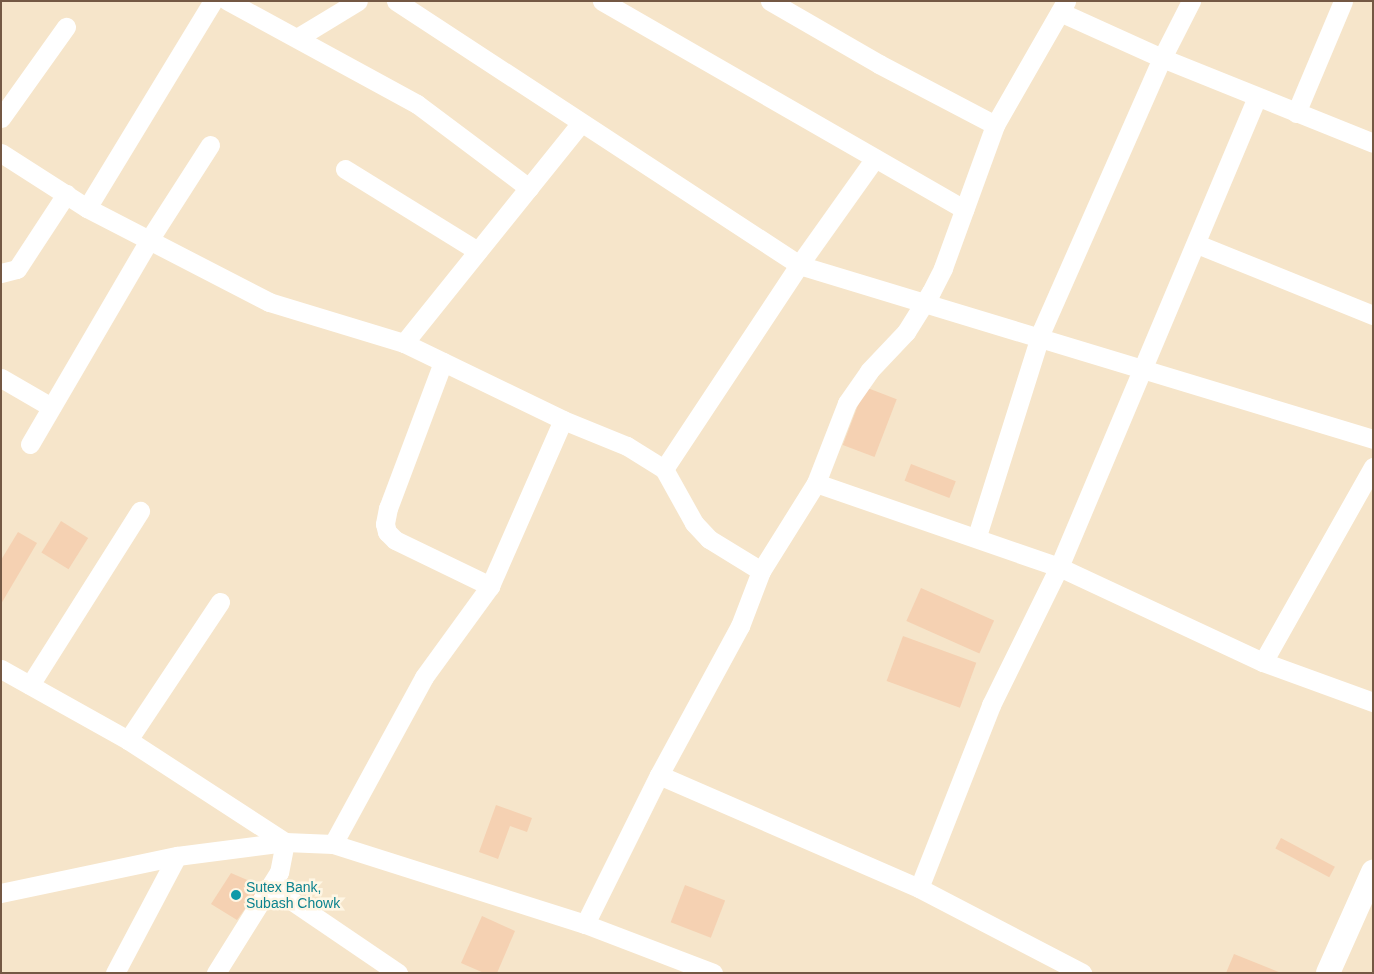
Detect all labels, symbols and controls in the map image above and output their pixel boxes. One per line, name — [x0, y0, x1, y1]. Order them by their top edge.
place label: Sutex Bank, Subash Chowk — [246, 879, 340, 912]
marker: Sutex Bank, Subash Chowk — [230, 889, 242, 901]

